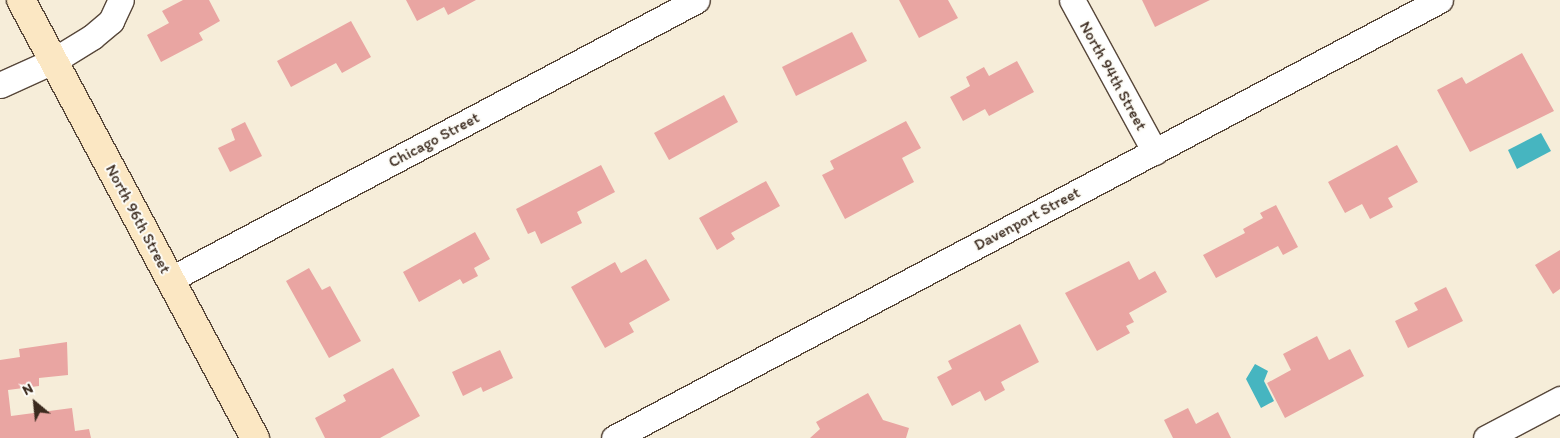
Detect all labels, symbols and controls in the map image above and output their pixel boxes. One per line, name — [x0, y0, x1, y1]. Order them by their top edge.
street label: North 94th Street — [1075, 18, 1151, 134]
street label: Chicago Street — [385, 108, 483, 172]
street label: North 96th Street — [101, 161, 175, 277]
street label: Davenport Street — [971, 183, 1083, 255]
north arrow — [10, 378, 60, 428]
text: N — [20, 380, 36, 399]

